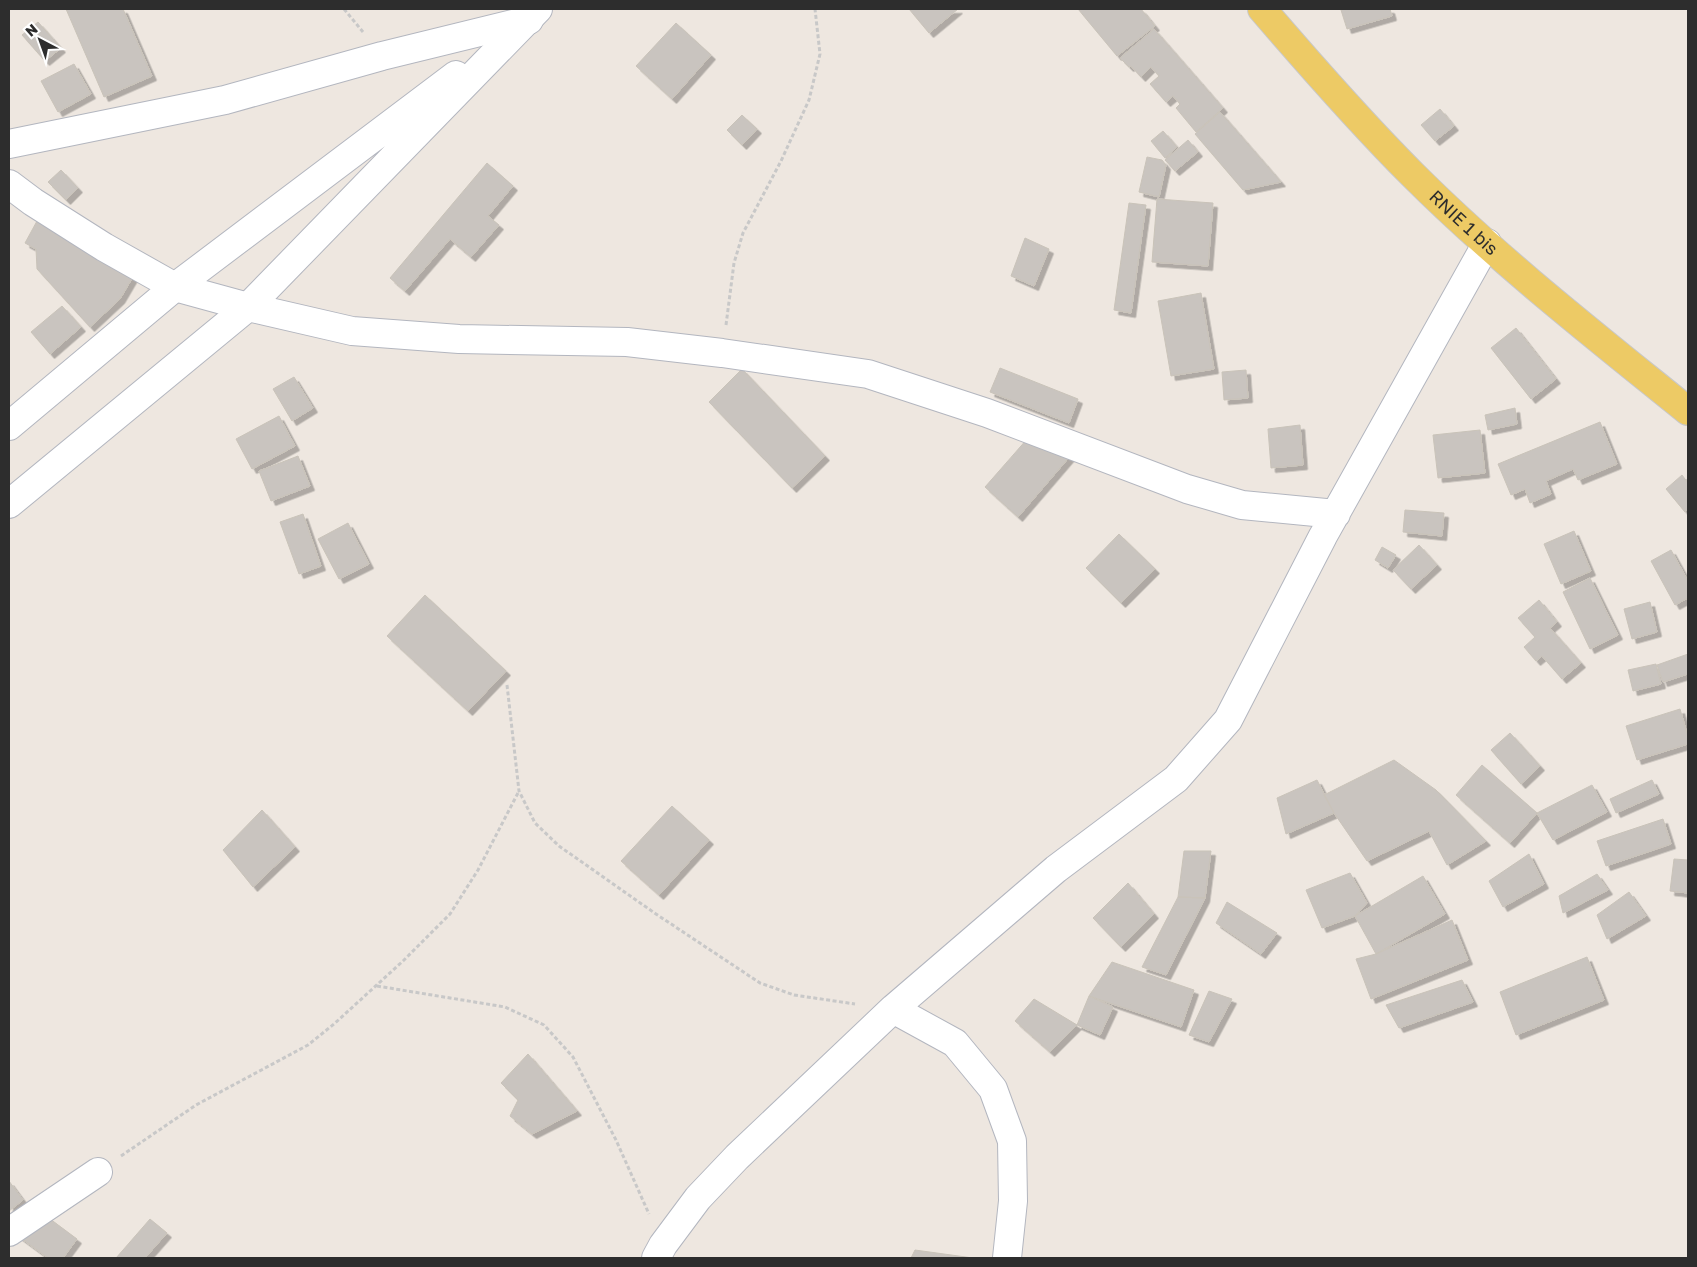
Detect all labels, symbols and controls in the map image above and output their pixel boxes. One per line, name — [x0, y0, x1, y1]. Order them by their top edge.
north arrow — [15, 15, 65, 65]
text: N — [22, 20, 41, 40]
street label: RNIE 1 bis — [1425, 185, 1503, 259]

